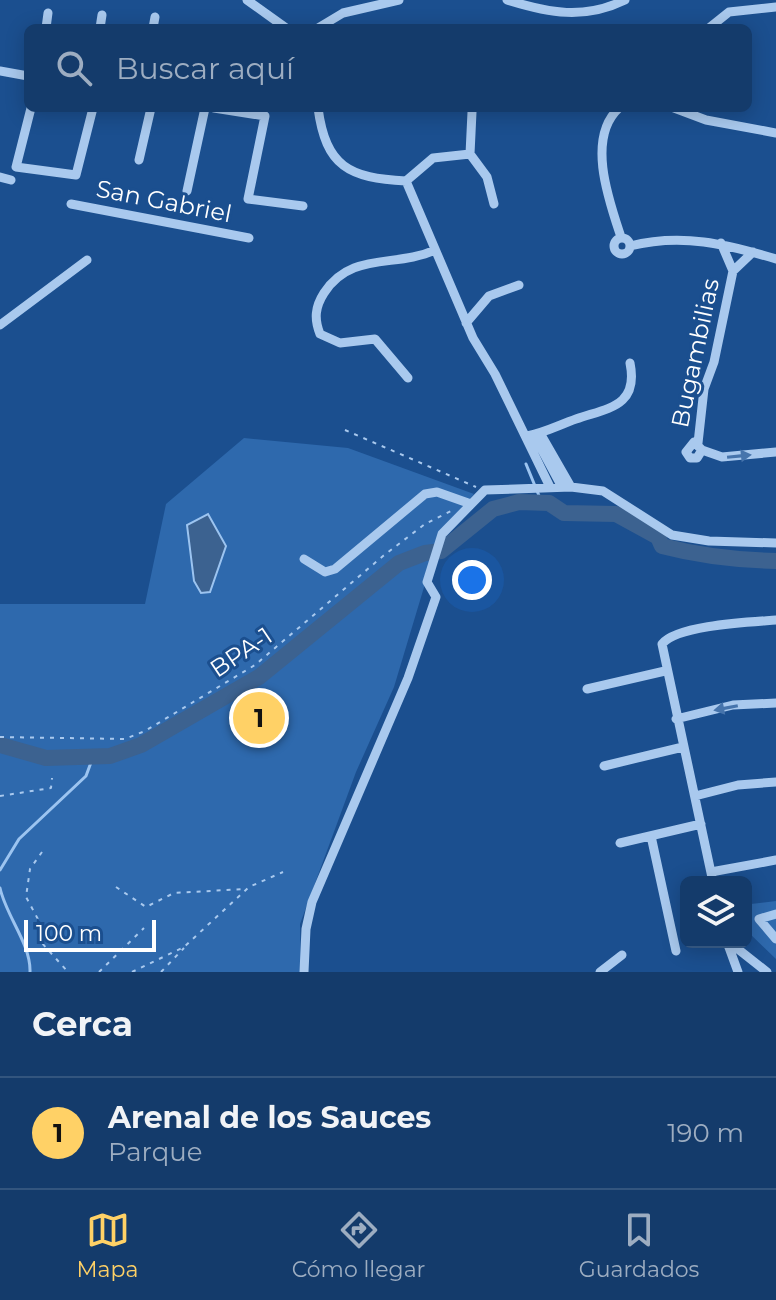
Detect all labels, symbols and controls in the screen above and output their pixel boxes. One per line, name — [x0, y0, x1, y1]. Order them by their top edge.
search box — [24, 24, 752, 112]
icon: search — [52, 46, 96, 90]
text: Buscar aquí — [116, 50, 294, 87]
street label: San Gabriel — [94, 174, 234, 228]
street label: Bugambilias — [665, 276, 725, 430]
one-way arrow — [726, 449, 751, 462]
your location — [452, 560, 492, 600]
street label: BPA-1 — [204, 621, 278, 683]
pin: 1 — [233, 688, 285, 748]
one-way arrow — [713, 702, 738, 714]
map controls — [680, 876, 752, 948]
button: layers — [680, 876, 752, 948]
scale bar — [24, 916, 156, 952]
text: 100 m — [36, 920, 102, 947]
text: Cerca — [32, 1003, 133, 1045]
text: Arenal de los Sauces — [108, 1099, 431, 1136]
text: 1 — [53, 1117, 63, 1149]
text: 190 m — [667, 1117, 744, 1149]
text: Parque — [108, 1136, 203, 1168]
tab: Mapa — [77, 1208, 138, 1283]
tab: Cómo llegar — [292, 1208, 425, 1283]
tab: Guardados — [579, 1208, 699, 1283]

